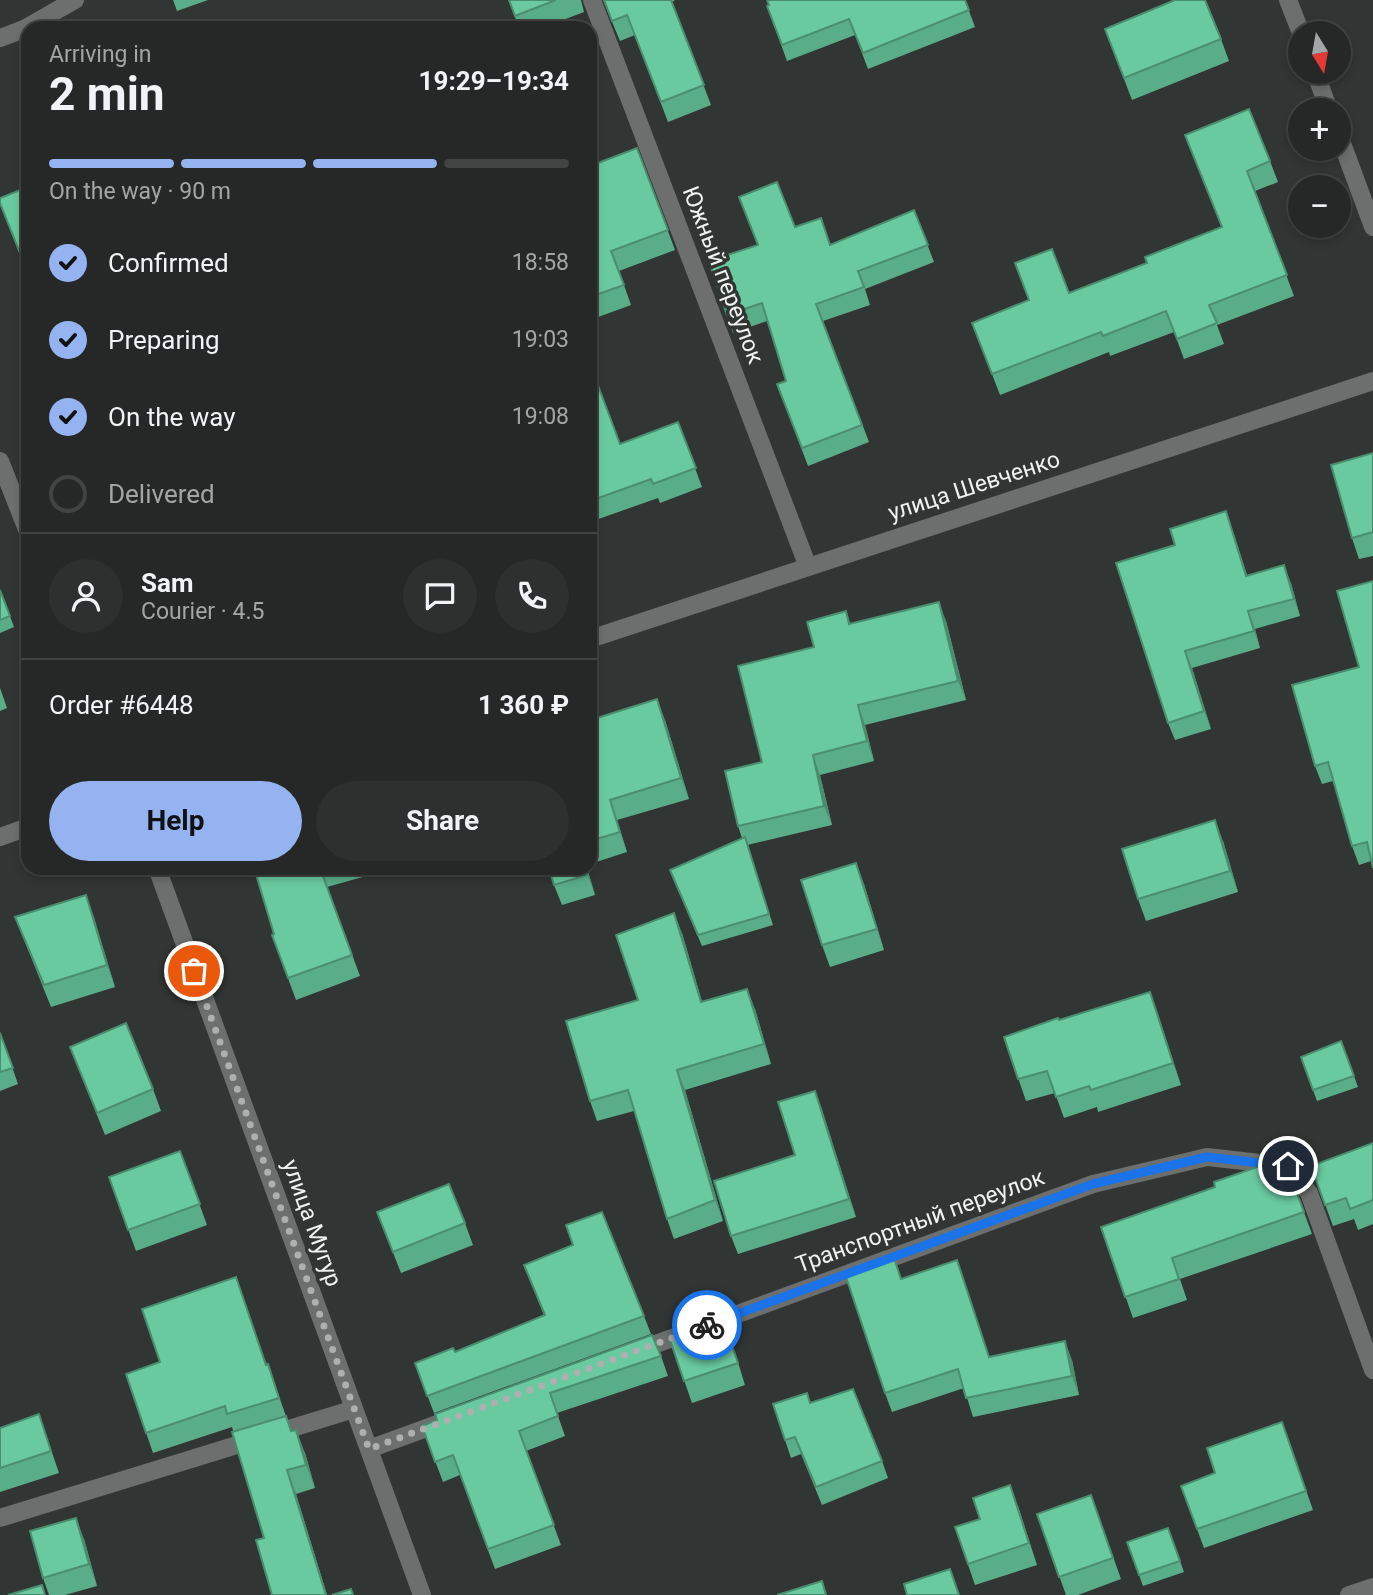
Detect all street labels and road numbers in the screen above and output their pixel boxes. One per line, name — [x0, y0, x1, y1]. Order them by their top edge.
street label: Южный переулок — [677, 182, 769, 368]
street label: улица Шевченко — [885, 445, 1063, 527]
street label: улица Мугур — [277, 1156, 347, 1290]
street label: Транспортный переулок — [792, 1163, 1048, 1279]

